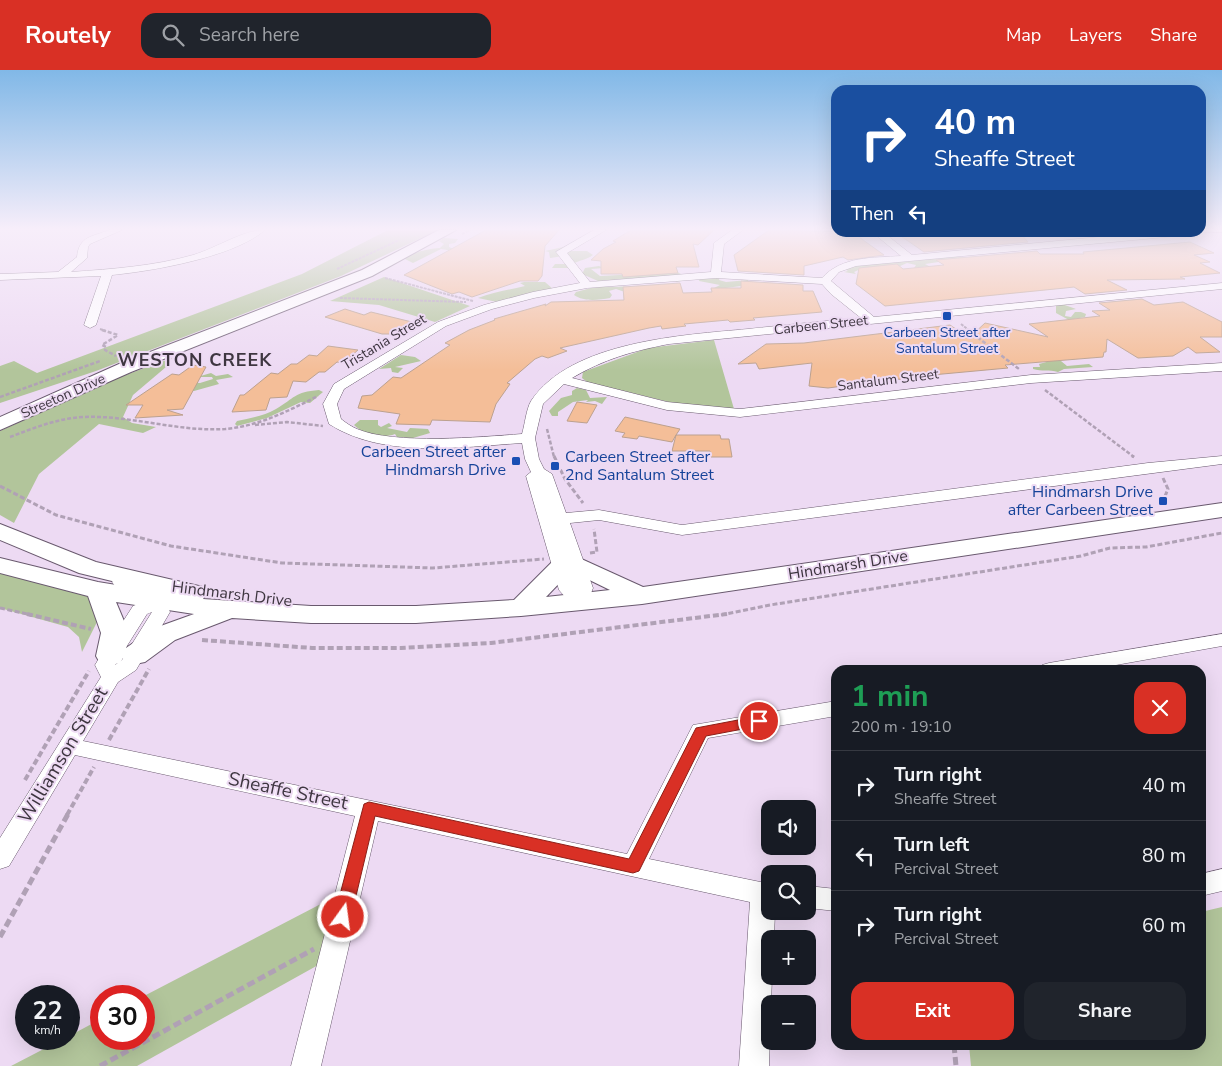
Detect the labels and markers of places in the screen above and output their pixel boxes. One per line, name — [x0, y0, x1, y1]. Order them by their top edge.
marker: Carbeen Street after Santalum Street — [941, 310, 953, 322]
place label: Carbeen Street after Santalum Street — [883, 323, 1011, 358]
place label: Carbeen Street after Hindmarsh Drive — [361, 441, 506, 481]
place label: Carbeen Street after 2nd Santalum Street — [565, 446, 714, 486]
marker: Carbeen Street after Hindmarsh Drive — [510, 455, 522, 467]
marker: Carbeen Street after 2nd Santalum Street — [549, 460, 561, 472]
place label: Hindmarsh Drive after Carbeen Street — [1008, 481, 1153, 521]
marker: Hindmarsh Drive after Carbeen Street — [1157, 495, 1169, 507]
pin — [738, 700, 780, 742]

